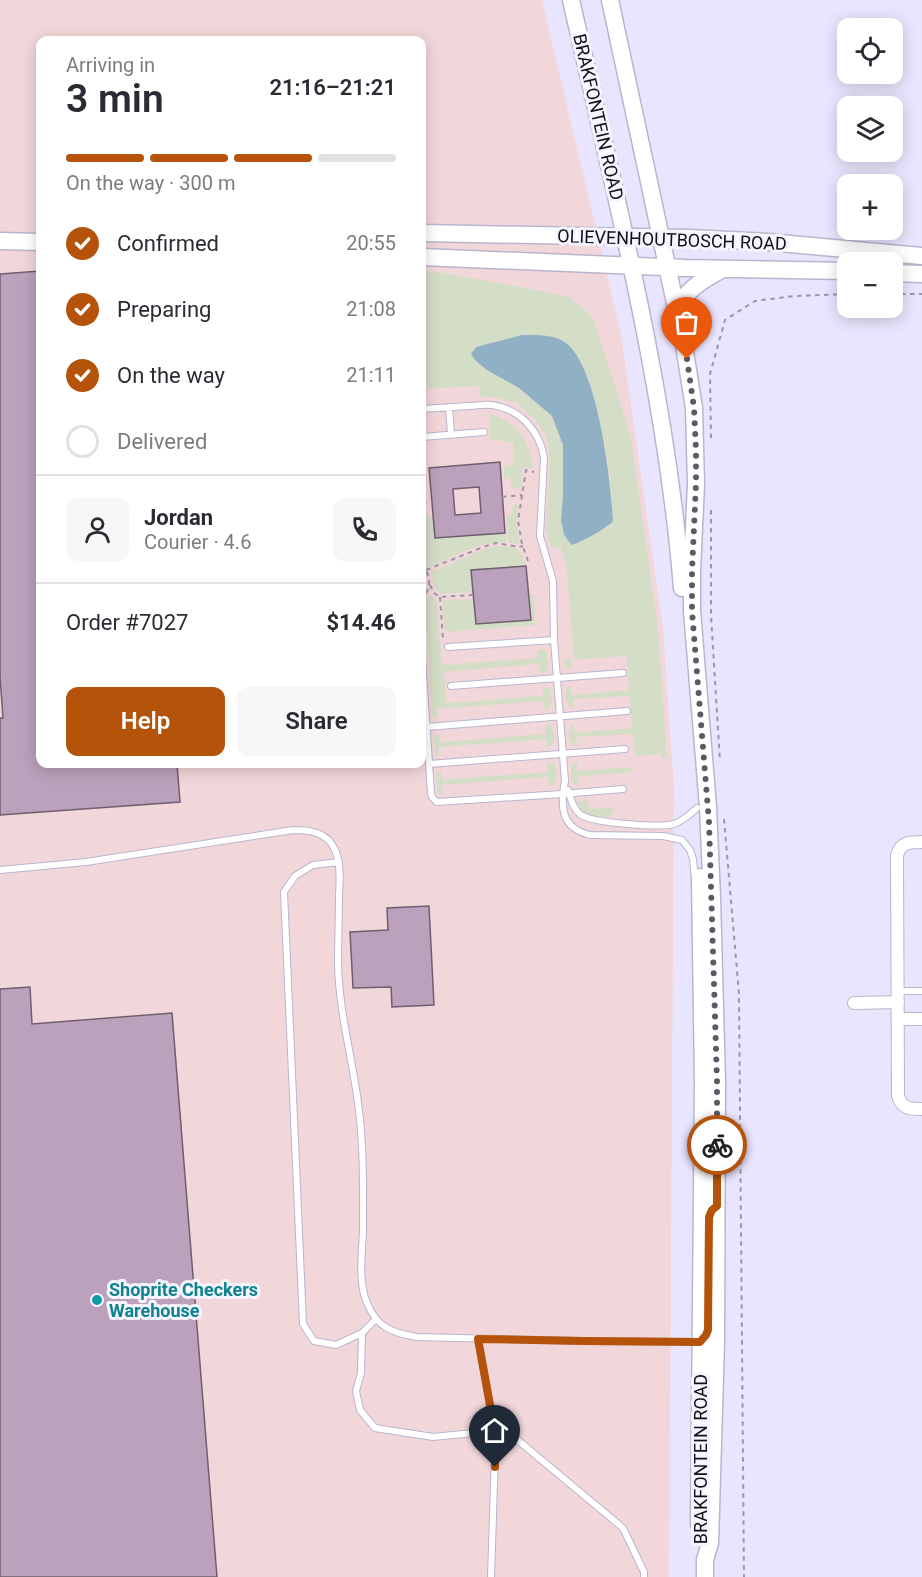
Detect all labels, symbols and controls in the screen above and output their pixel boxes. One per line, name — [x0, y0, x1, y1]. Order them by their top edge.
map controls — [837, 18, 903, 318]
button: locate — [837, 18, 903, 84]
street label: BRAKFONTEIN ROAD — [569, 32, 628, 202]
text: Arriving in — [66, 53, 155, 77]
text: 21:16–21:21 — [269, 75, 396, 100]
text: 3 min — [66, 76, 164, 122]
button: layers — [837, 96, 903, 162]
text: On the way · 300 m — [66, 171, 235, 195]
button: + — [837, 174, 903, 240]
street label: OLIEVENHOUTBOSCH ROAD — [557, 225, 787, 254]
icon: check — [66, 227, 99, 260]
text: Confirmed — [117, 231, 219, 256]
text: 20:55 — [346, 231, 396, 255]
button: − — [837, 252, 903, 318]
icon: check — [66, 293, 99, 326]
text: Preparing — [117, 297, 211, 322]
text: 21:08 — [346, 297, 396, 321]
pin — [661, 297, 712, 359]
icon: bag — [670, 306, 703, 339]
icon: check — [66, 359, 99, 392]
text: On the way — [117, 363, 225, 388]
text: 21:11 — [346, 363, 396, 387]
text: Delivered — [117, 429, 207, 454]
button: person — [66, 498, 129, 561]
button: phone — [333, 498, 396, 561]
text: Jordan — [144, 505, 213, 530]
text: Courier · 4.6 — [144, 530, 251, 554]
text: Order #7027 — [66, 610, 188, 635]
text: $14.46 — [327, 610, 396, 635]
button: Help — [66, 687, 225, 756]
button: Share — [237, 687, 396, 756]
courier — [687, 1115, 747, 1175]
icon: bike — [701, 1129, 734, 1162]
place label: Shoprite Checkers Warehouse — [109, 1279, 258, 1321]
marker: Shoprite Checkers Warehouse — [90, 1293, 104, 1307]
street label: BRAKFONTEIN ROAD — [690, 1374, 711, 1544]
pin — [469, 1405, 520, 1467]
icon: home — [478, 1414, 511, 1447]

